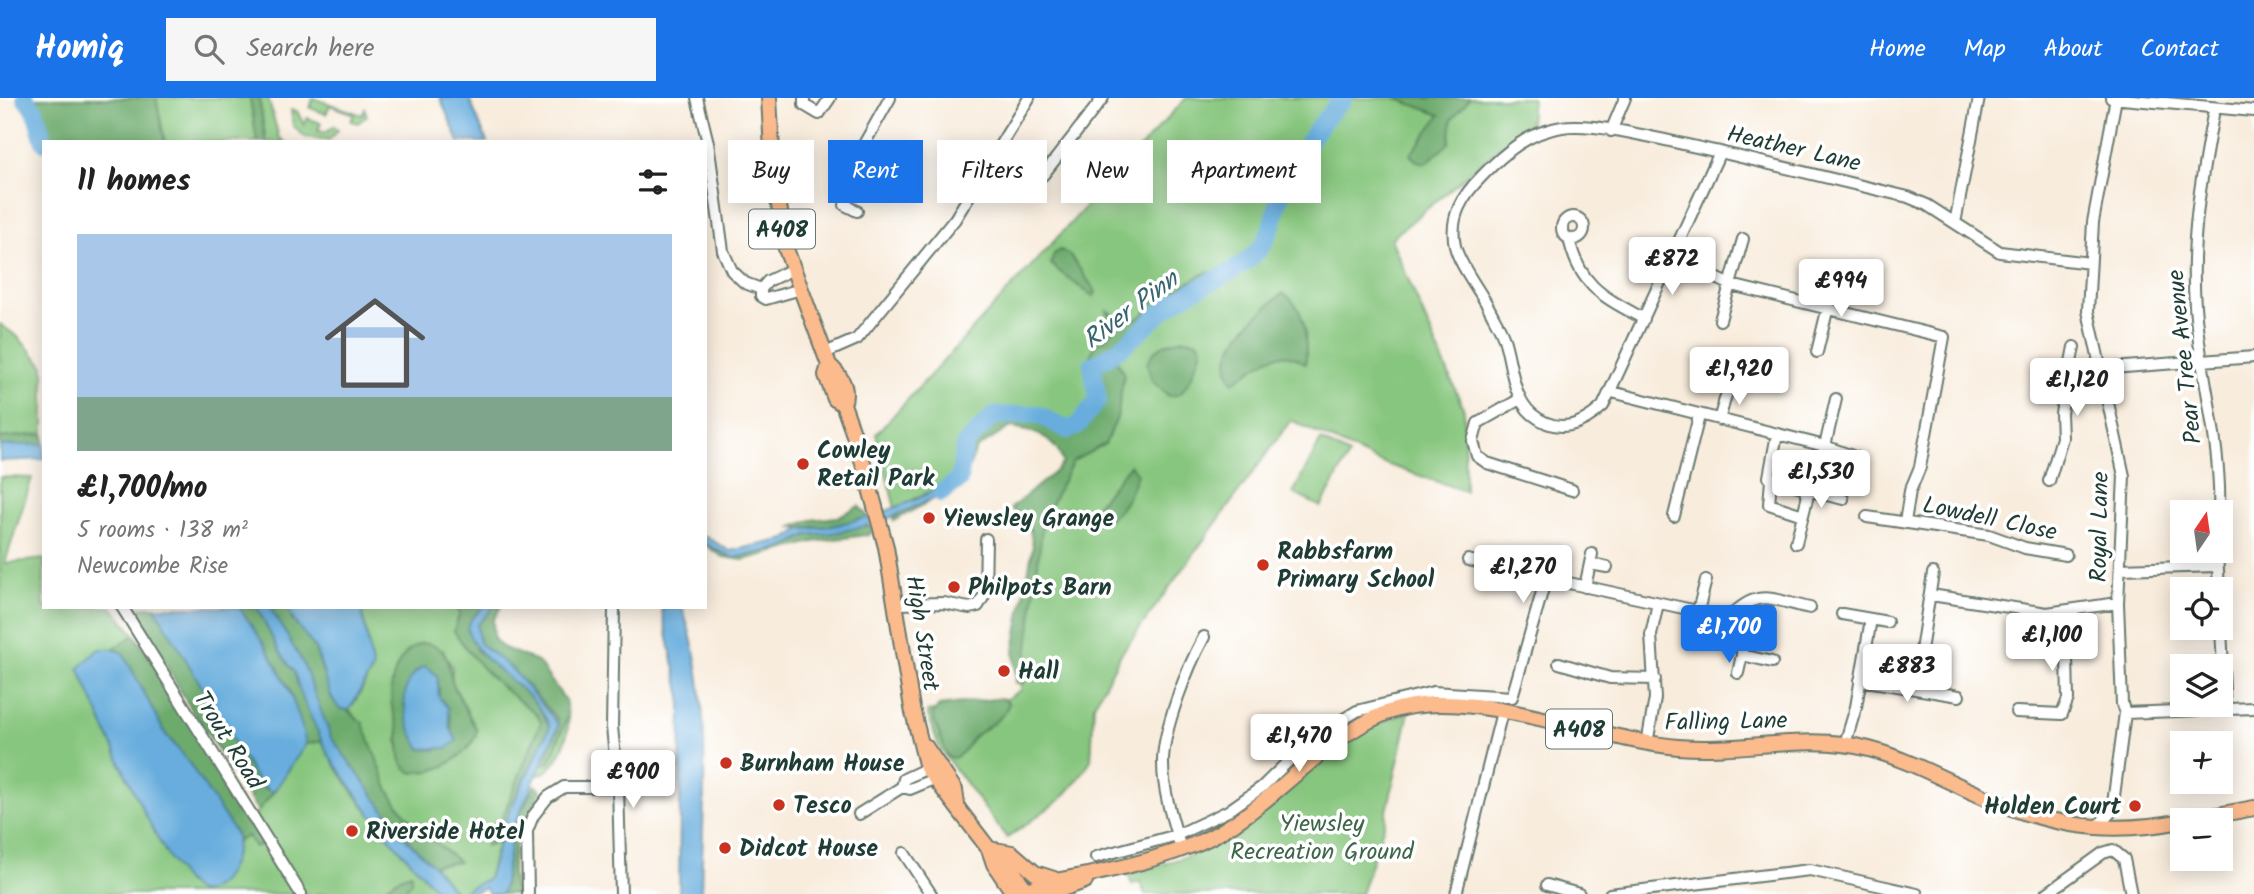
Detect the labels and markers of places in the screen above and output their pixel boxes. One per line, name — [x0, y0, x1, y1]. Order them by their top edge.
pin: £872 — [1631, 238, 1713, 297]
pin: £994 — [1800, 260, 1882, 319]
pin: £1,920 — [1682, 348, 1796, 407]
pin: £1,120 — [2020, 358, 2134, 418]
place label: Cowley Retail Park — [817, 432, 935, 499]
pin: £1,530 — [1764, 450, 1878, 510]
marker: Cowley Retail Park — [795, 456, 811, 472]
place label: Yiewsley Grange — [943, 500, 1115, 539]
marker: Yiewsley Grange — [921, 510, 937, 526]
place label: Rabbsfarm Primary School — [1277, 533, 1435, 600]
pin: £1,270 — [1466, 546, 1580, 605]
marker: Rabbsfarm Primary School — [1255, 557, 1271, 573]
place label: Philpots Barn — [968, 569, 1112, 608]
marker: Philpots Barn — [946, 579, 962, 595]
pin: £1,700 — [1672, 606, 1786, 665]
pin: £1,100 — [1995, 614, 2109, 673]
pin: £883 — [1866, 644, 1948, 704]
place label: Hall — [1018, 653, 1059, 692]
marker: Hall — [996, 663, 1012, 679]
pin: £1,470 — [1242, 714, 1356, 774]
place label: Burnham House — [740, 745, 905, 784]
pin: £900 — [592, 750, 674, 810]
marker: Burnham House — [718, 755, 734, 771]
place label: Tesco — [793, 787, 852, 826]
place label: Holden Court — [1984, 788, 2122, 827]
marker: Tesco — [771, 797, 787, 813]
marker: Holden Court — [2127, 798, 2143, 814]
place label: Riverside Hotel — [366, 813, 525, 852]
marker: Riverside Hotel — [344, 823, 360, 839]
place label: Didcot House — [739, 830, 878, 869]
marker: Didcot House — [717, 840, 733, 856]

